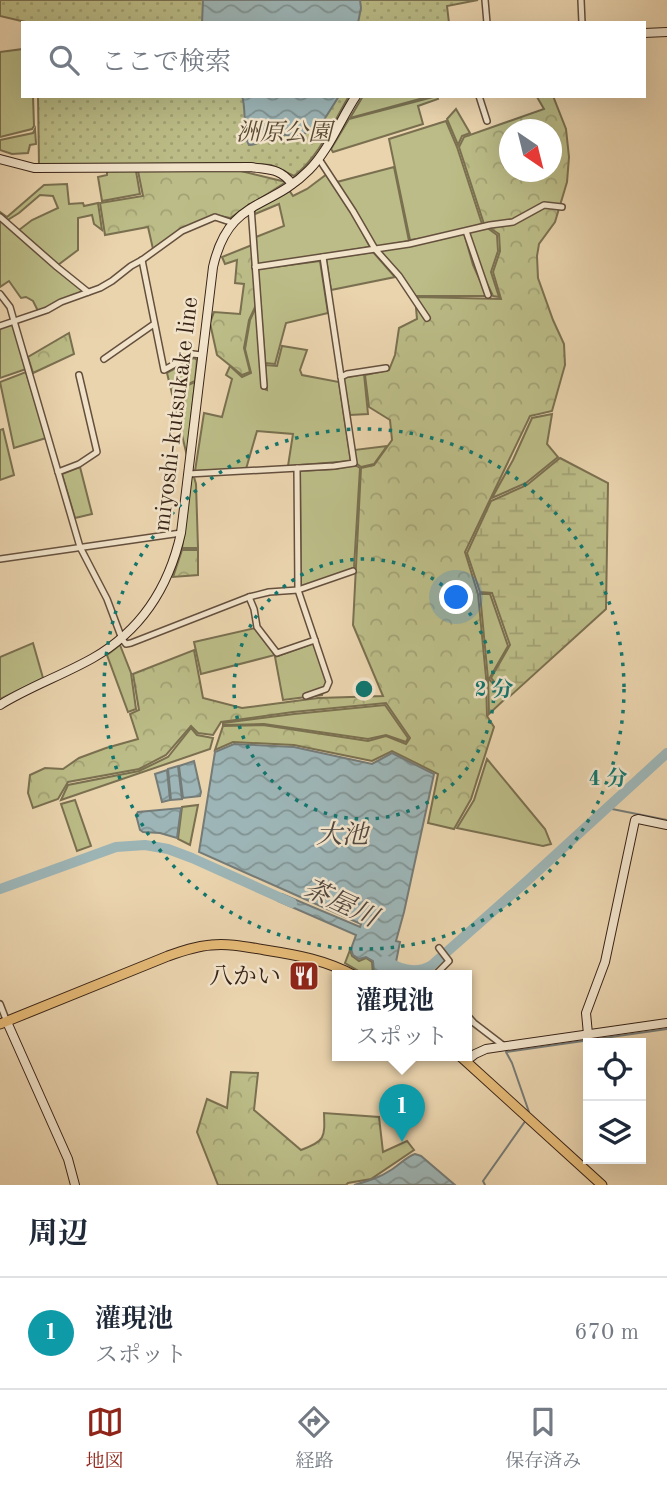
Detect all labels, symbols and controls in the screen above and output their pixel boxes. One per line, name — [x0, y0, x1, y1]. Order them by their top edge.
search box — [21, 21, 646, 98]
icon: search — [45, 41, 83, 79]
text: ここで検索 — [101, 50, 231, 76]
north arrow — [499, 119, 562, 182]
park label: 洲原公園 — [236, 120, 336, 146]
street label: miyoshi-kutsukake line — [151, 296, 203, 533]
your location — [439, 580, 473, 614]
centre of rings — [352, 677, 376, 701]
text: 2 分 — [474, 678, 514, 701]
text: 4 分 — [588, 767, 628, 790]
water label: 大池 — [316, 821, 371, 849]
water label: 茶屋川 — [299, 874, 385, 933]
restaurant icon: 八かい — [287, 959, 321, 993]
place label: 八かい — [209, 964, 281, 990]
popup — [332, 970, 472, 1061]
text: 灌現池 — [356, 989, 434, 1015]
text: スポット — [356, 1026, 448, 1049]
map controls — [583, 1038, 646, 1164]
button: locate — [583, 1038, 646, 1101]
pin: 1 — [379, 1084, 425, 1142]
button: layers — [583, 1101, 646, 1164]
text: 周辺 — [28, 1220, 88, 1250]
text: 灌現池 — [95, 1307, 173, 1333]
text: 1 — [44, 1321, 58, 1344]
text: 670 m — [574, 1321, 639, 1344]
text: スポット — [95, 1344, 187, 1367]
tab: 地図 — [86, 1403, 124, 1474]
tab: 経路 — [295, 1403, 333, 1474]
tab: 保存済み — [505, 1403, 581, 1474]

